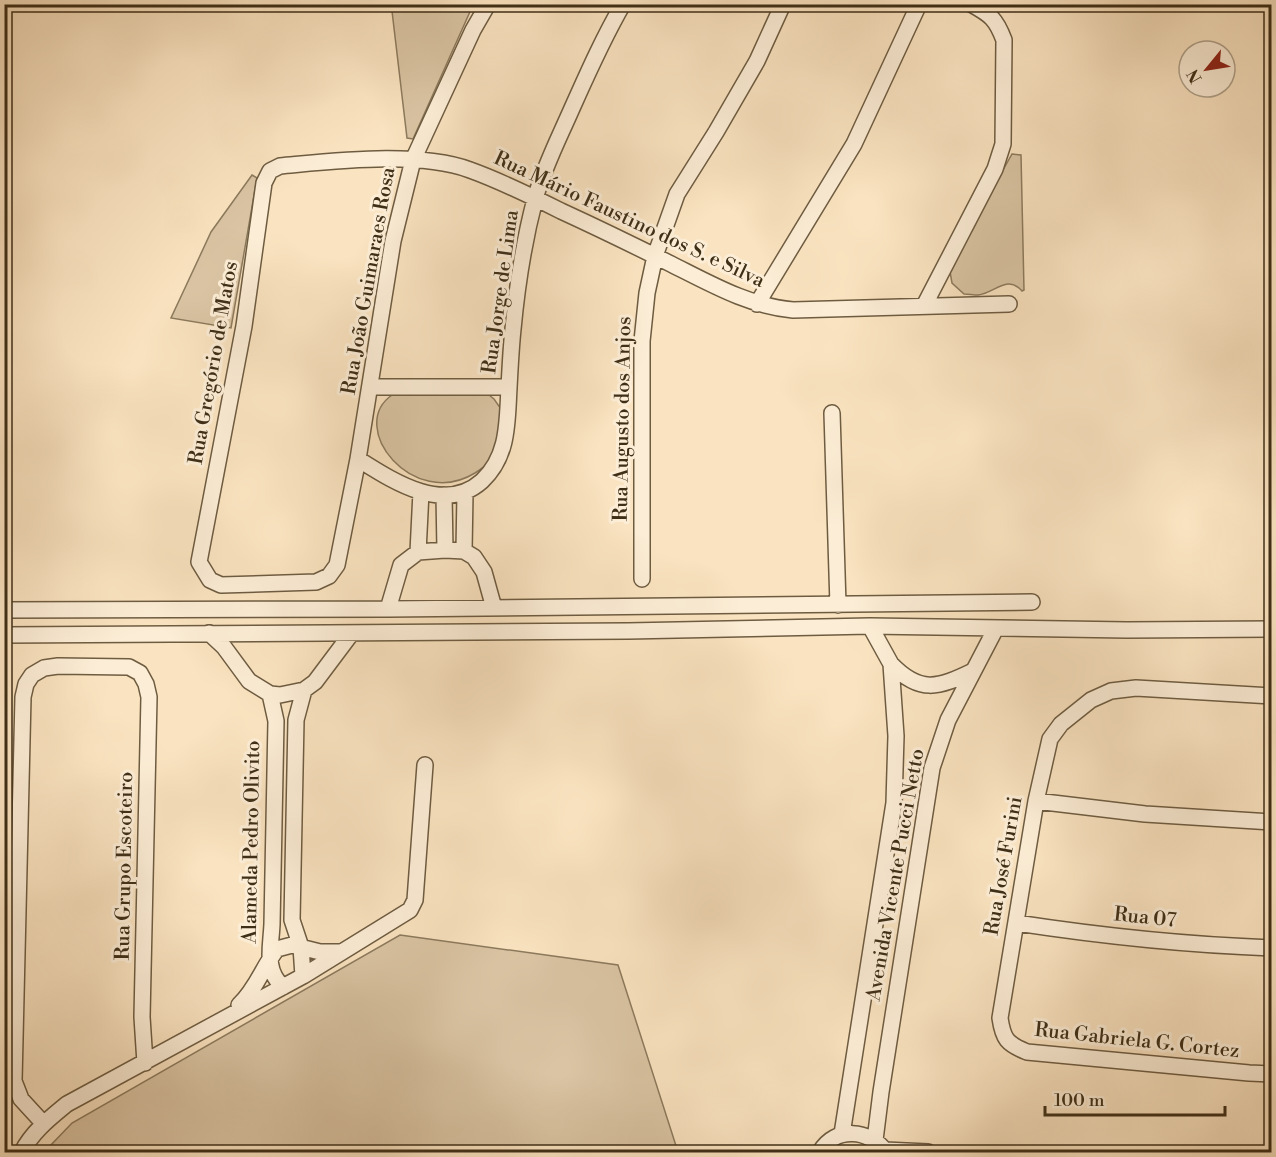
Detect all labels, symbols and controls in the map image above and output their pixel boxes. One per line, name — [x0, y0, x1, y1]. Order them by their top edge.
north arrow — [1177, 39, 1237, 99]
text: N — [1183, 65, 1207, 86]
street label: Rua Mário Faustino dos S. e Silva — [490, 146, 769, 294]
street label: Rua João Guimaraes Rosa — [337, 164, 401, 397]
street label: Rua Jorge de Lima — [477, 208, 525, 376]
street label: Rua Gregório de Matos — [184, 260, 244, 466]
street label: Rua Augusto dos Anjos — [609, 316, 637, 522]
street label: Alameda Pedro Olivito — [238, 740, 266, 945]
street label: Avenida Vicente Pucci Netto — [861, 747, 931, 1004]
street label: Rua Grupo Escoteiro — [111, 771, 139, 961]
street label: Rua José Furini — [979, 794, 1029, 938]
street label: Rua 07 — [1113, 902, 1177, 934]
street label: Rua Gabriela G. Cortez — [1033, 1018, 1241, 1064]
scale bar — [1045, 1079, 1225, 1117]
text: 100 m — [1054, 1089, 1105, 1112]

